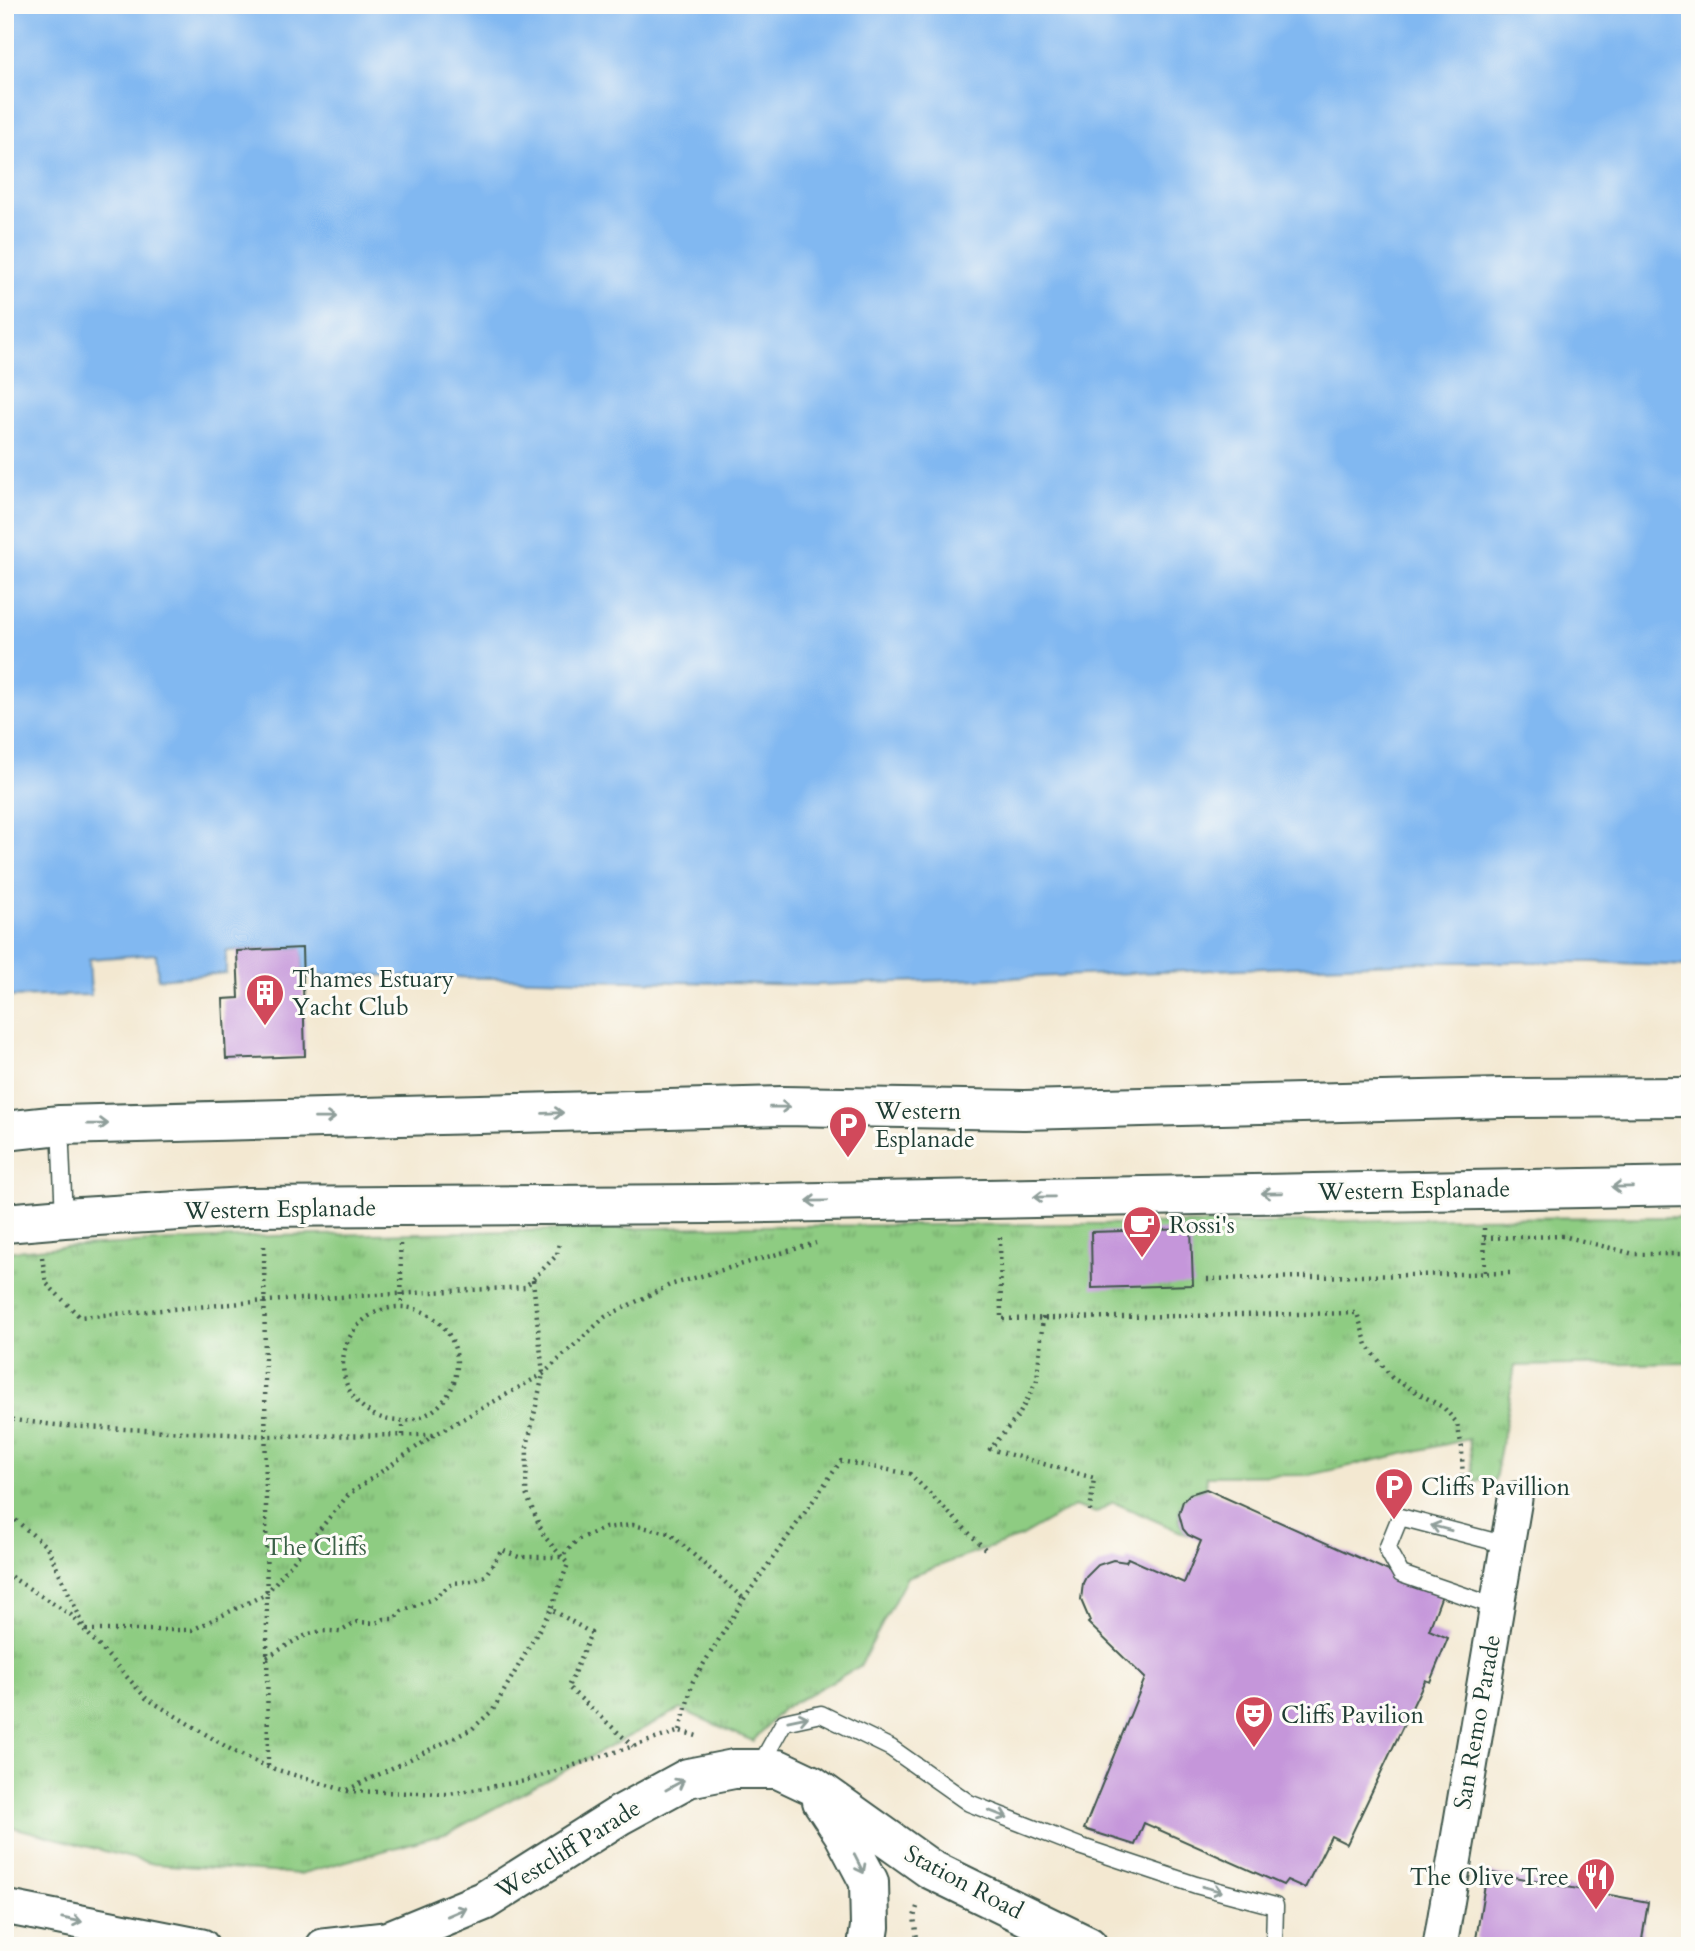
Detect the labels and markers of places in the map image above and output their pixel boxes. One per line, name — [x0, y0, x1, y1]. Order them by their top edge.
place label: Thames Estuary Yacht Club — [292, 963, 455, 1024]
building icon: Thames Estuary Yacht Club — [244, 972, 286, 1027]
place label: Western Esplanade — [874, 1095, 975, 1156]
parking icon: Western Esplanade — [827, 1104, 869, 1159]
cafe icon: Rossi's — [1121, 1204, 1163, 1259]
place label: Rossi's — [1169, 1209, 1235, 1242]
parking icon: Cliffs Pavillion — [1373, 1466, 1415, 1521]
place label: Cliffs Pavillion — [1421, 1471, 1570, 1504]
theatre icon: Cliffs Pavilion — [1233, 1694, 1275, 1749]
place label: Cliffs Pavilion — [1281, 1699, 1424, 1732]
restaurant icon: The Olive Tree — [1575, 1856, 1617, 1911]
place label: The Olive Tree — [1410, 1861, 1569, 1894]

